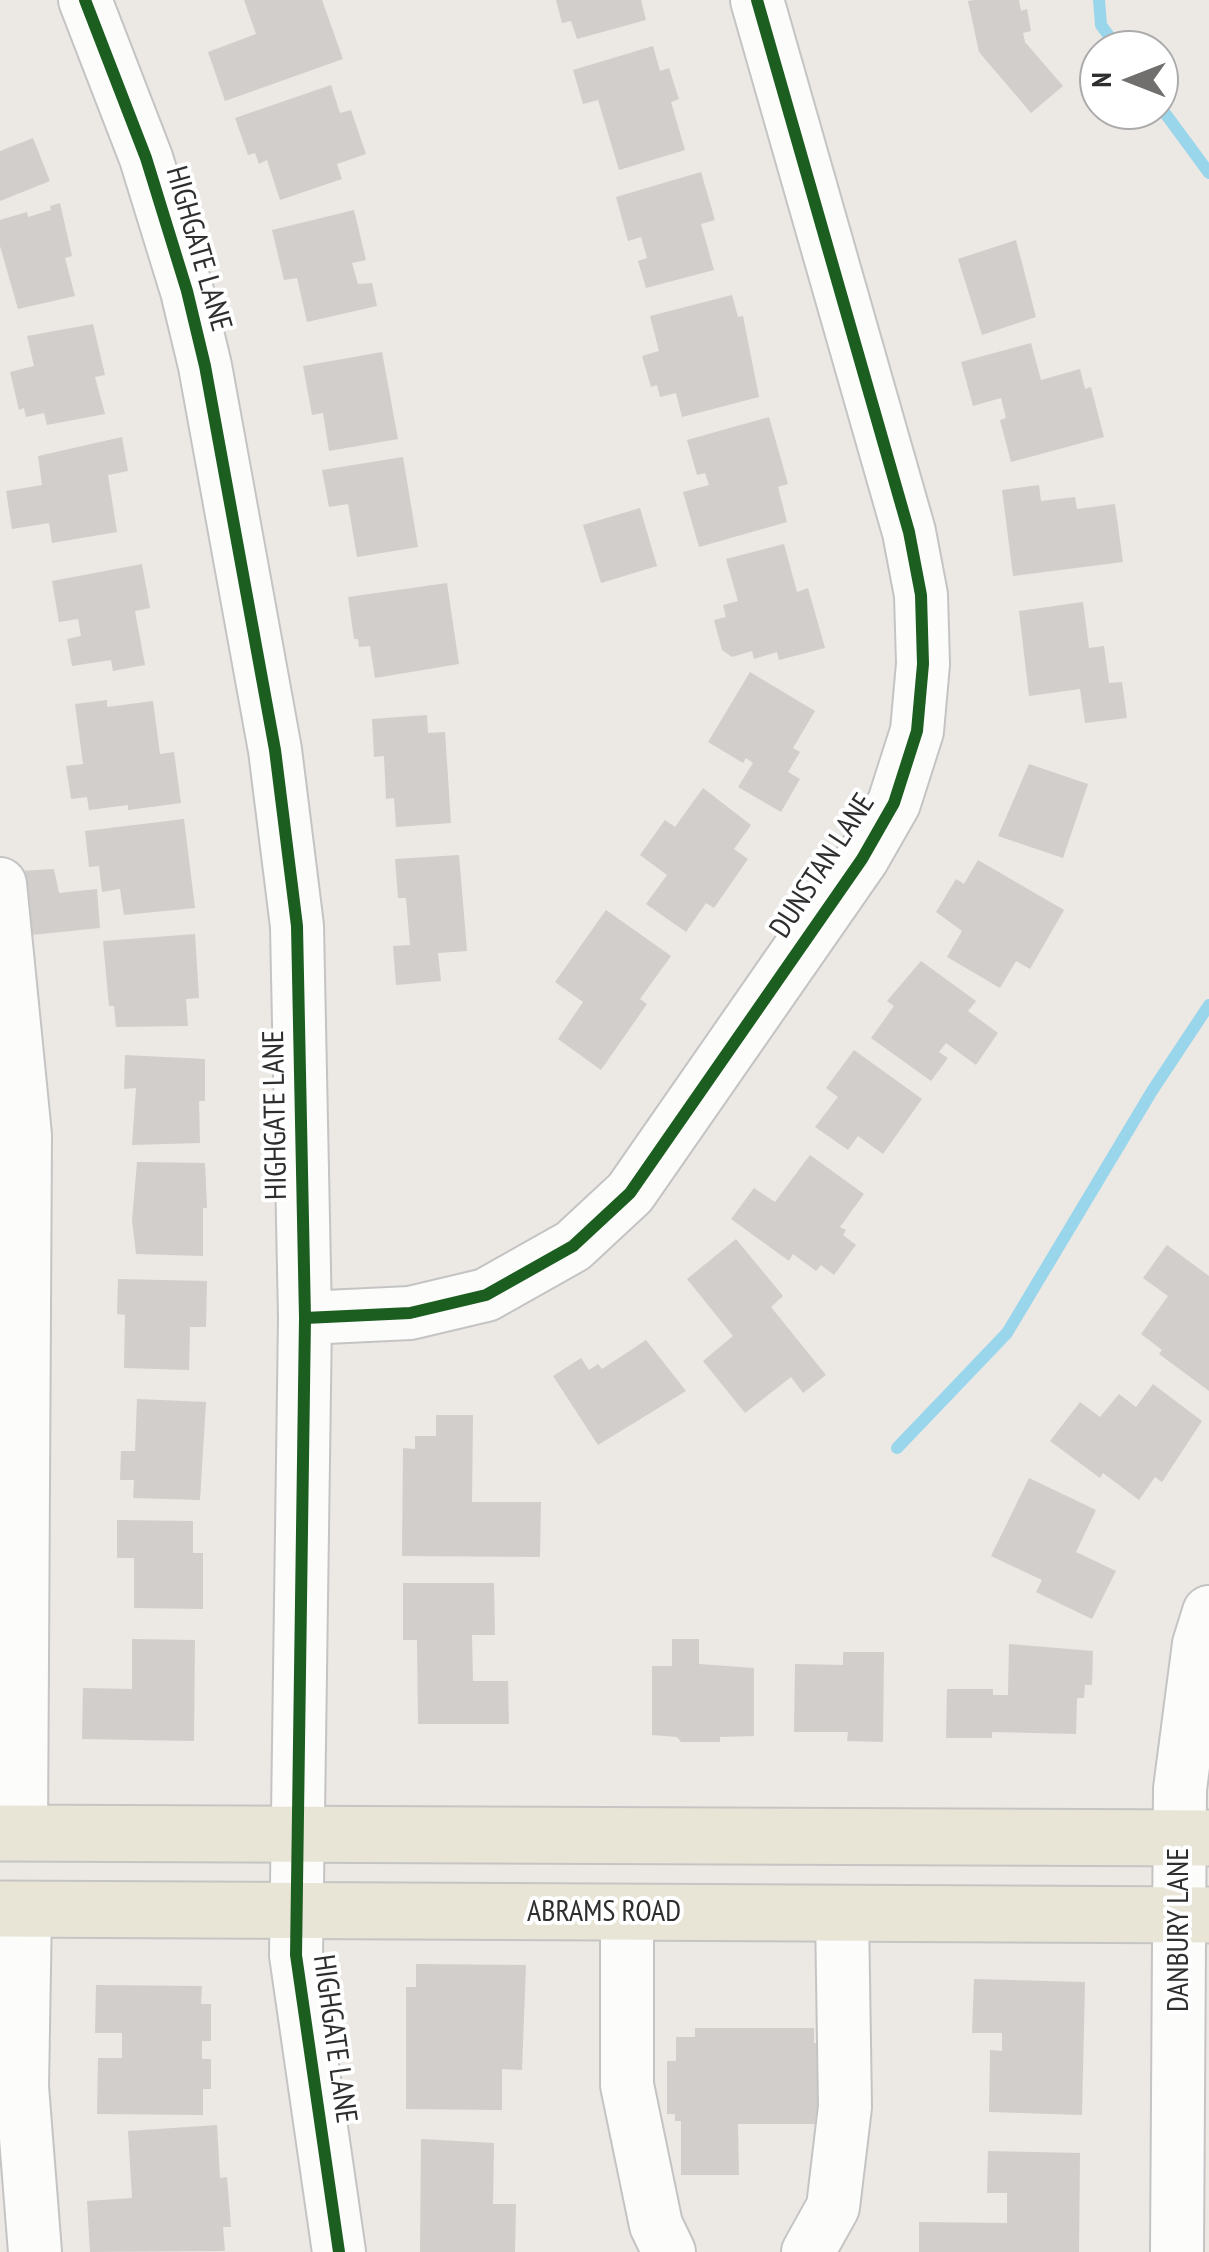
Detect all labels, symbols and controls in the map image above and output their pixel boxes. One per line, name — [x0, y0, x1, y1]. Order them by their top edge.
north arrow — [1079, 30, 1179, 130]
text: N — [1082, 72, 1119, 88]
street label: HIGHGATE LANE — [157, 162, 239, 336]
street label: DUNSTAN LANE — [763, 787, 883, 945]
street label: HIGHGATE LANE — [257, 1030, 295, 1200]
street label: DANBURY LANE — [1161, 1848, 1197, 2012]
street label: ABRAMS ROAD — [527, 1894, 681, 1930]
street label: HIGHGATE LANE — [304, 1952, 364, 2126]

